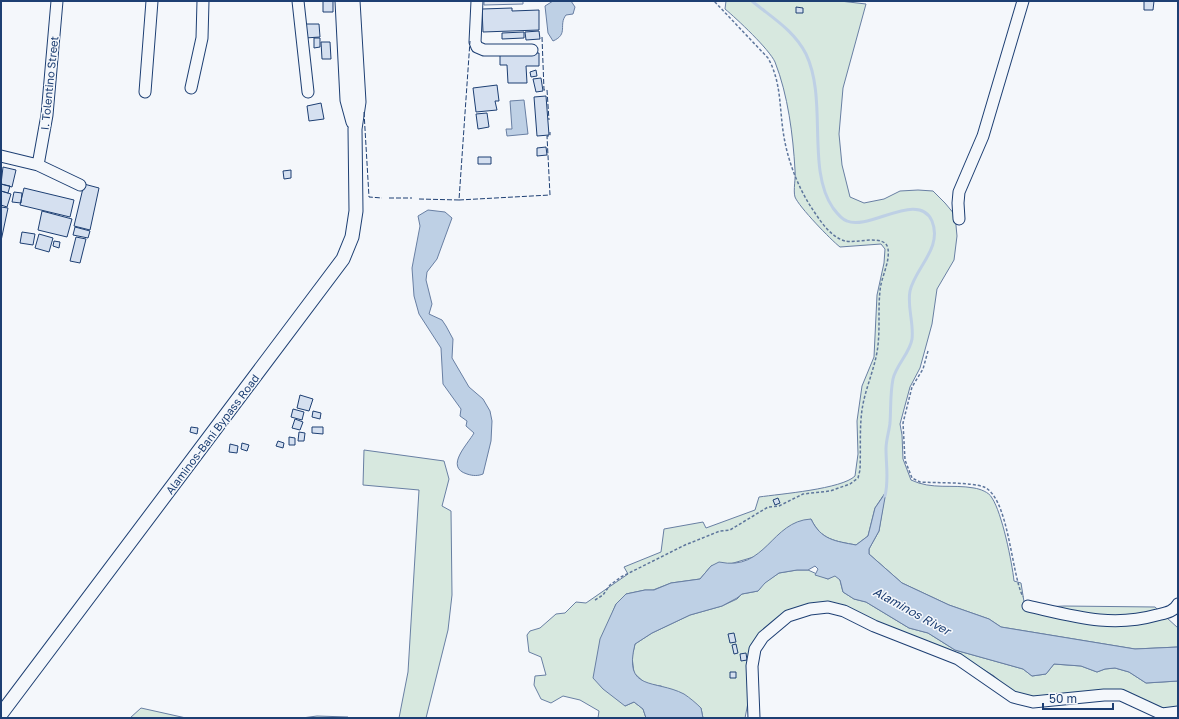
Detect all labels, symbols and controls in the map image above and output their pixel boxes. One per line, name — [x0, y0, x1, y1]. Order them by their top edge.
street label: I. Tolentino Street — [38, 35, 60, 131]
street label: Alaminos-Bani Bypass Road — [163, 371, 261, 497]
water label: Alaminos River — [871, 584, 955, 639]
scale bar — [1043, 685, 1113, 711]
text: 50 m — [1049, 691, 1077, 706]

